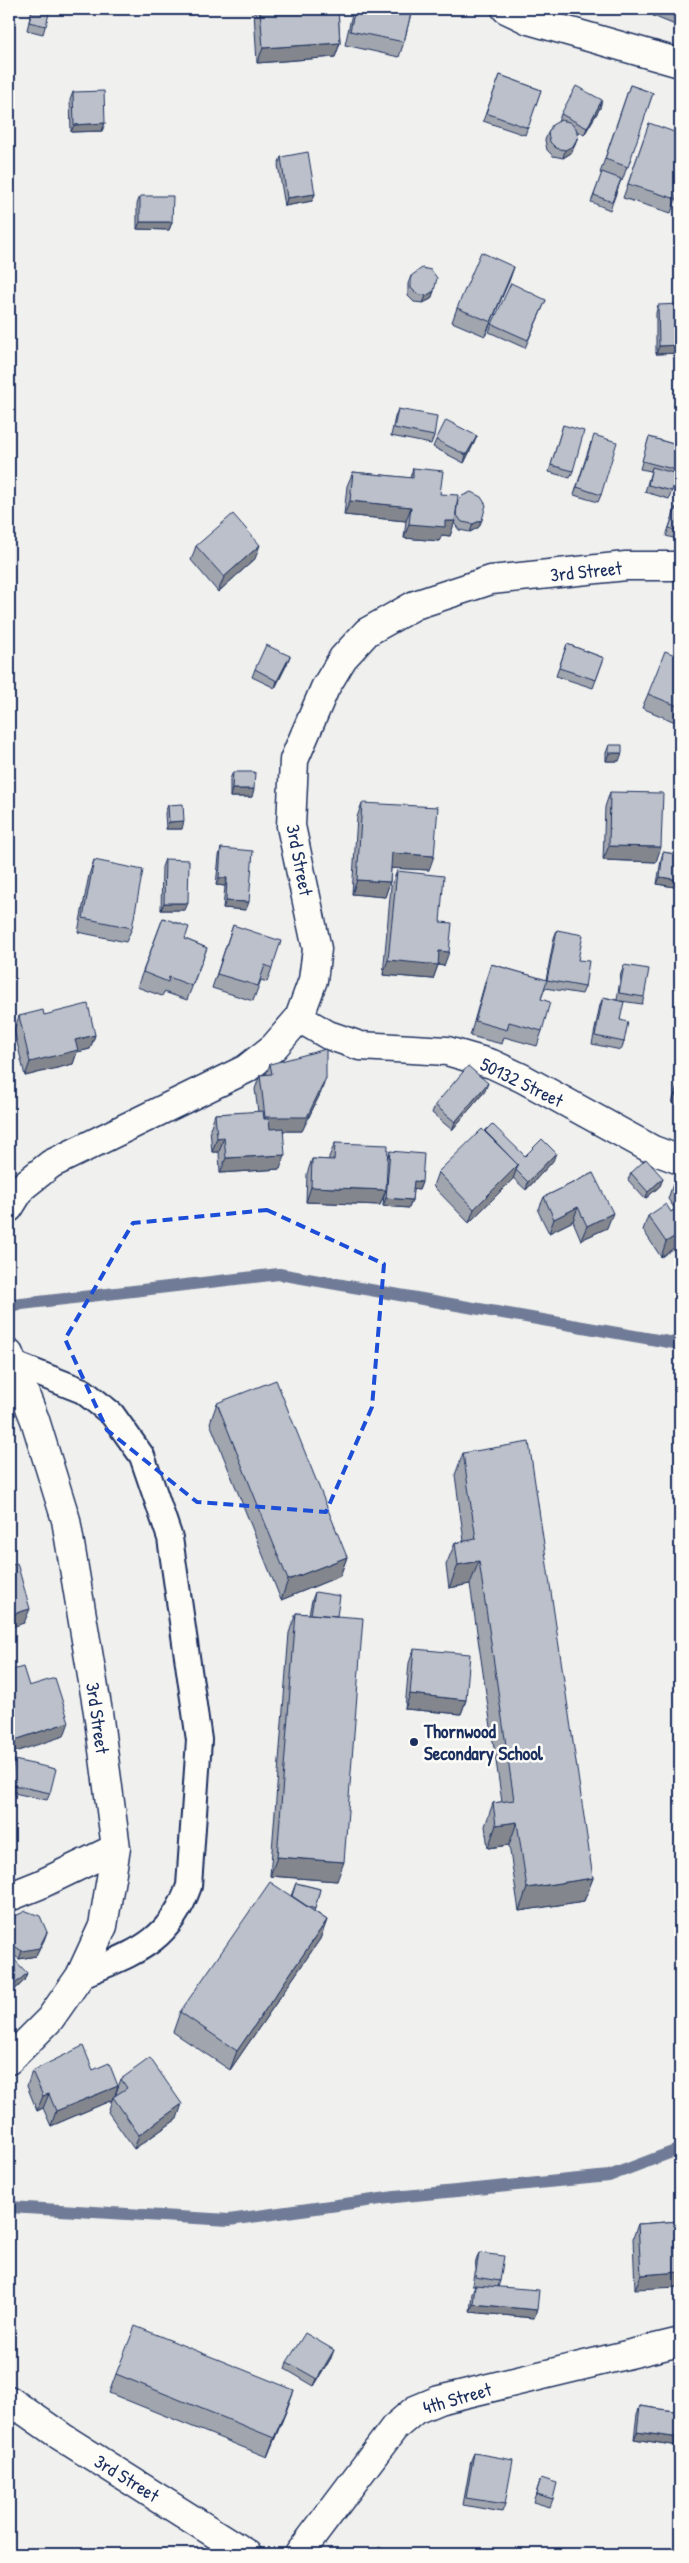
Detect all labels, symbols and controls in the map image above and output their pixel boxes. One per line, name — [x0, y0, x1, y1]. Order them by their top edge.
street label: 3rd Street — [549, 554, 624, 588]
street label: 3rd Street — [280, 822, 320, 898]
street label: 50132 Street — [476, 1051, 568, 1113]
street label: 3rd Street — [80, 1681, 116, 1756]
place label: Thornwood Secondary School — [423, 1718, 544, 1767]
marker: Thornwood Secondary School — [408, 1736, 420, 1748]
street label: 4th Street — [420, 2376, 495, 2420]
street label: 3rd Street — [90, 2448, 165, 2508]

